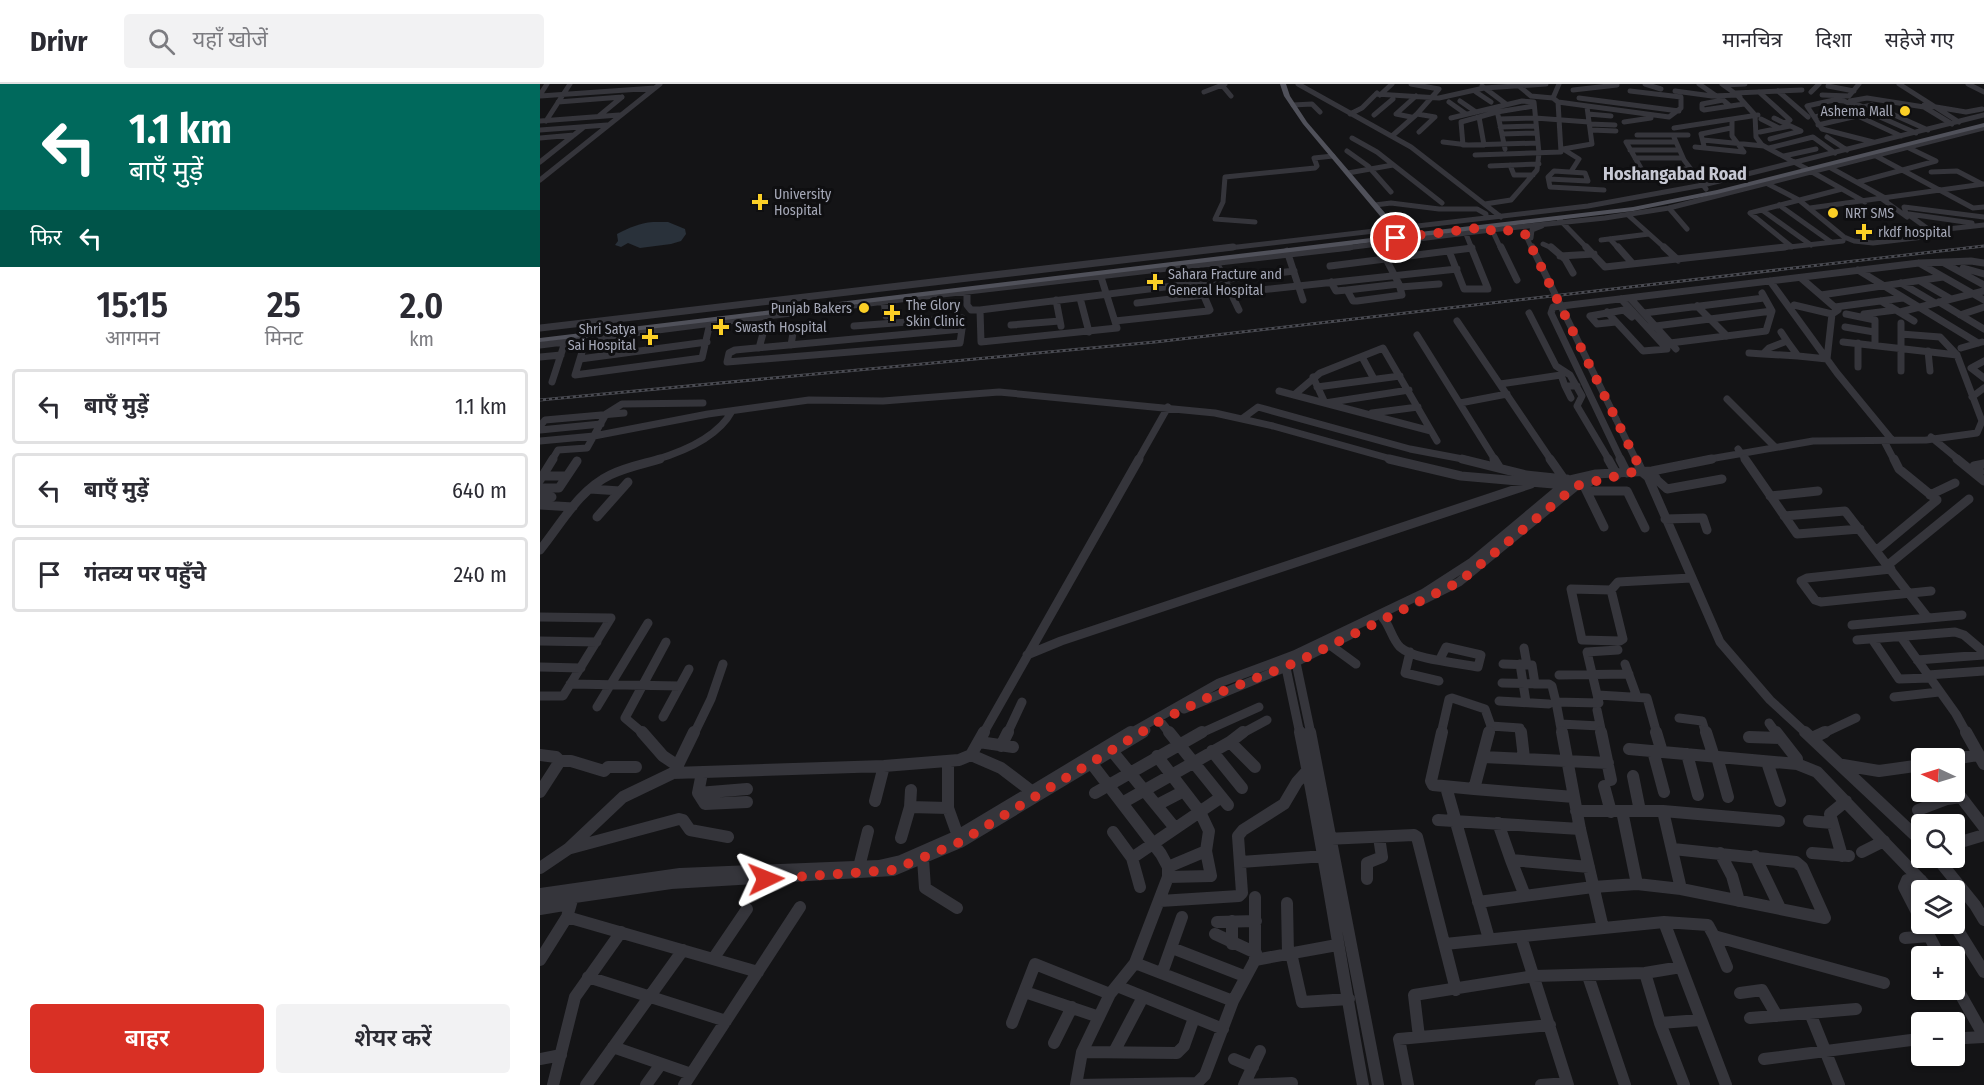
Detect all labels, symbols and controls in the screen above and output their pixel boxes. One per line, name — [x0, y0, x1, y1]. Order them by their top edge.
search box — [124, 14, 544, 68]
text: Drivr — [30, 25, 88, 58]
icon: search — [145, 25, 178, 58]
text: यहाँ खोजें — [193, 26, 268, 53]
text: मानचित्र — [1722, 27, 1782, 53]
text: दिशा — [1815, 27, 1852, 53]
text: सहेजे गए — [1885, 27, 1954, 53]
place label: Ashema Mall — [1820, 103, 1893, 120]
text: 1.1 km — [129, 104, 232, 154]
marker: Ashema Mall — [1898, 104, 1912, 118]
icon: left — [30, 108, 108, 186]
text: बाएँ मुड़ें — [129, 155, 203, 187]
district label: Hoshangabad Road — [1603, 163, 1747, 185]
place label: University Hospital — [774, 186, 832, 219]
marker: University Hospital — [751, 193, 769, 211]
place label: NRT SMS — [1845, 205, 1894, 222]
marker: NRT SMS — [1826, 206, 1840, 220]
pin — [1370, 212, 1421, 263]
icon: arrive — [1379, 221, 1412, 254]
icon: left — [74, 222, 107, 255]
marker: rkdf hospital — [1855, 223, 1873, 241]
text: फिर — [30, 224, 62, 251]
place label: rkdf hospital — [1878, 224, 1951, 241]
place label: Sahara Fracture and General Hospital — [1168, 266, 1282, 299]
marker: Sahara Fracture and General Hospital — [1146, 273, 1164, 291]
text: 15:15 — [97, 283, 168, 327]
text: 25 — [267, 283, 301, 327]
text: 2.0 — [400, 284, 443, 328]
place label: The Glory Skin Clinic — [906, 297, 965, 330]
place label: Punjab Bakers — [771, 300, 852, 317]
marker: Punjab Bakers — [857, 301, 871, 315]
marker: The Glory Skin Clinic — [883, 304, 901, 322]
marker: Swasth Hospital — [712, 318, 730, 336]
place label: Swasth Hospital — [735, 319, 827, 336]
place label: Shri Satya Sai Hospital — [568, 321, 636, 354]
text: आगमन — [105, 326, 160, 350]
text: मिनट — [265, 326, 303, 350]
text: km — [409, 327, 434, 351]
marker: Shri Satya Sai Hospital — [641, 328, 659, 346]
icon: left — [33, 390, 66, 423]
text: बाएँ मुड़ें — [84, 392, 149, 419]
text: 1.1 km — [455, 393, 507, 420]
icon: left — [33, 474, 66, 507]
text: बाएँ मुड़ें — [84, 476, 149, 503]
text: 640 m — [452, 477, 507, 504]
icon: arrive — [33, 558, 66, 591]
text: गंतव्य पर पहुँचे — [84, 560, 206, 587]
text: 240 m — [454, 561, 507, 588]
north arrow — [1911, 748, 1965, 802]
map controls — [1911, 748, 1965, 1066]
button: search — [1911, 814, 1965, 868]
position arrow — [734, 847, 798, 911]
button: layers — [1911, 880, 1965, 934]
button: + — [1911, 946, 1965, 1000]
button: बाहर — [30, 1004, 264, 1073]
button: शेयर करें — [276, 1004, 510, 1073]
button: − — [1911, 1012, 1965, 1066]

